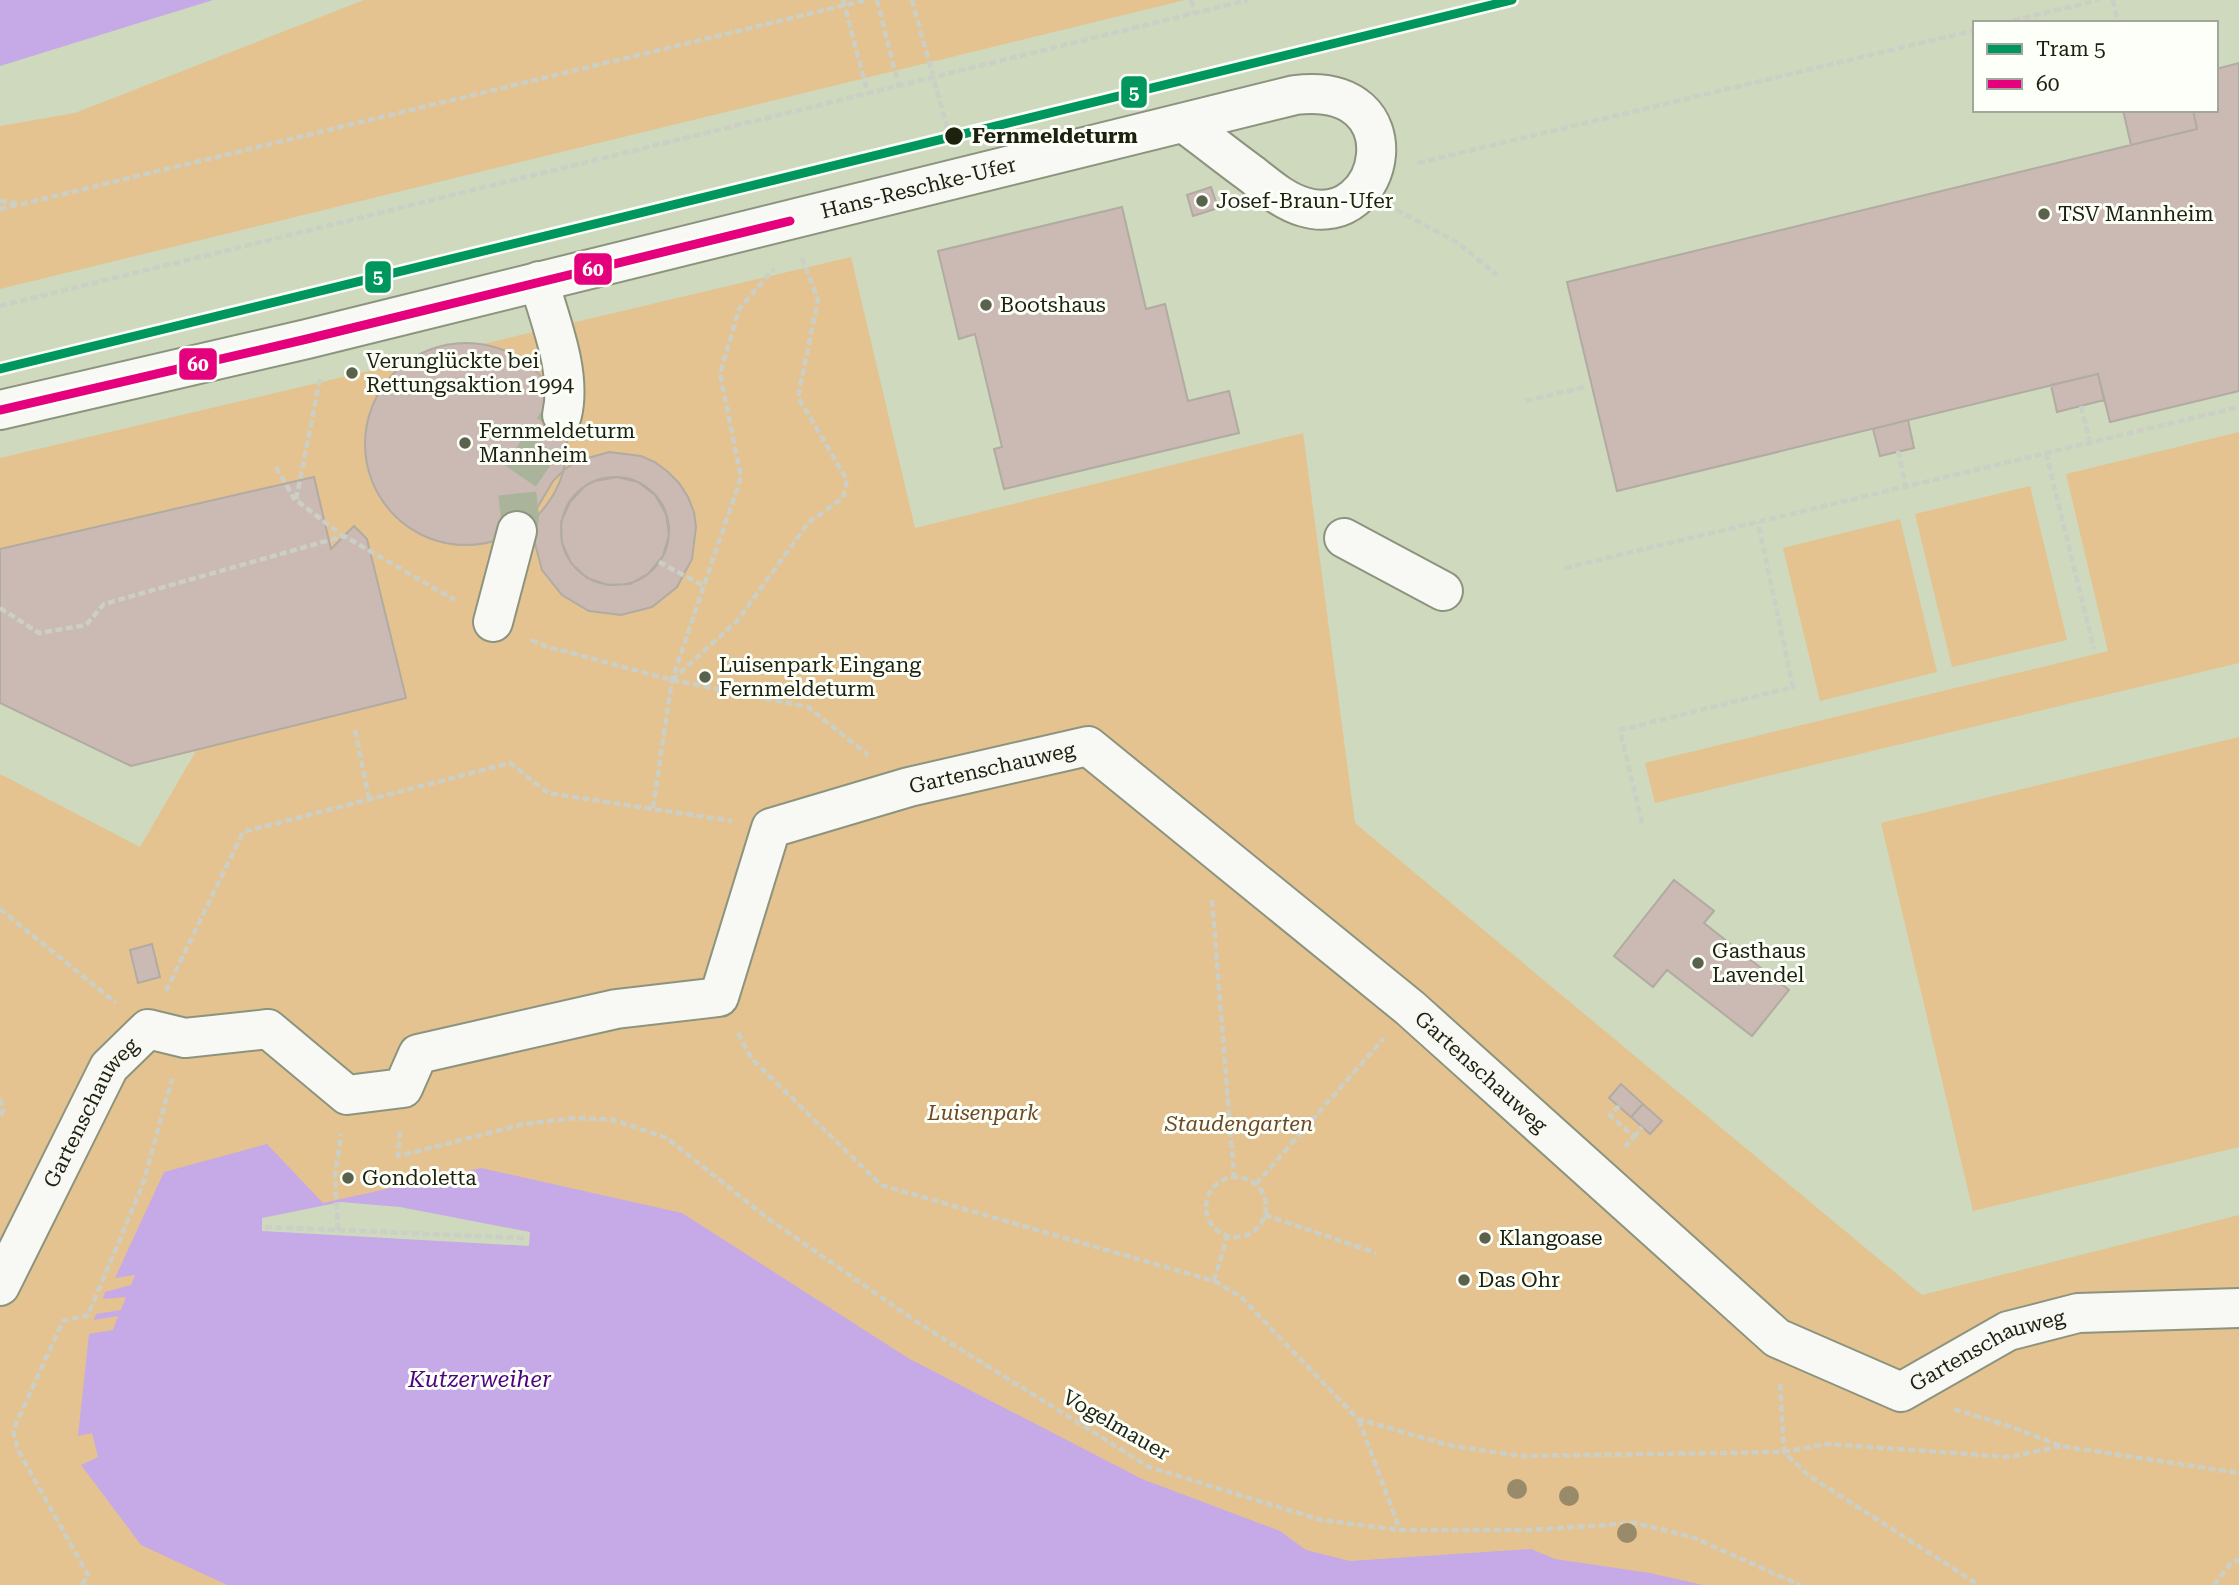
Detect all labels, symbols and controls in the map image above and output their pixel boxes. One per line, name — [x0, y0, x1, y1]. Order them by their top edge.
legend — [1973, 21, 2218, 112]
text: Tram 5 — [2036, 37, 2106, 61]
text: 60 — [2036, 72, 2060, 96]
line badge: 5 — [1120, 75, 1148, 109]
text: 5 — [1129, 81, 1140, 104]
place label: Fernmeldeturm — [972, 124, 1138, 148]
marker: Fernmeldeturm — [943, 125, 965, 147]
street label: Hans-Reschke-Ufer — [818, 152, 1019, 224]
place label: Josef-Braun-Ufer — [1216, 189, 1394, 213]
marker: Josef-Braun-Ufer — [1194, 193, 1210, 209]
place label: TSV Mannheim — [2058, 202, 2214, 226]
marker: TSV Mannheim — [2036, 206, 2052, 222]
line badge: 60 — [573, 252, 613, 286]
text: 60 — [582, 258, 604, 281]
line badge: 5 — [364, 260, 392, 294]
text: 5 — [373, 265, 384, 288]
place label: Bootshaus — [1000, 293, 1106, 317]
marker: Bootshaus — [978, 297, 994, 313]
line badge: 60 — [178, 347, 218, 381]
place label: Verunglückte bei Rettungsaktion 1994 — [366, 349, 574, 397]
text: 60 — [187, 353, 209, 376]
marker: Verunglückte bei Rettungsaktion 1994 — [344, 365, 360, 381]
place label: Fernmeldeturm Mannheim — [479, 419, 635, 467]
marker: Fernmeldeturm Mannheim — [457, 435, 473, 451]
place label: Luisenpark Eingang Fernmeldeturm — [719, 653, 921, 701]
marker: Luisenpark Eingang Fernmeldeturm — [697, 669, 713, 685]
street label: Gartenschauweg — [907, 737, 1078, 799]
place label: Gasthaus Lavendel — [1712, 939, 1806, 987]
marker: Gasthaus Lavendel — [1690, 955, 1706, 971]
street label: Gartenschauweg — [1410, 1006, 1552, 1138]
street label: Gartenschauweg — [39, 1033, 143, 1192]
park label: Luisenpark — [927, 1101, 1039, 1125]
park label: Staudengarten — [1164, 1112, 1313, 1136]
place label: Gondoletta — [362, 1166, 477, 1190]
marker: Gondoletta — [340, 1170, 356, 1186]
place label: Klangoase — [1499, 1226, 1603, 1250]
marker: Klangoase — [1477, 1230, 1493, 1246]
place label: Das Ohr — [1478, 1268, 1560, 1292]
marker: Das Ohr — [1456, 1272, 1472, 1288]
street label: Gartenschauweg — [1905, 1305, 2068, 1397]
water label: Kutzerweiher — [407, 1366, 552, 1393]
street label: Vogelmauer — [1058, 1385, 1174, 1465]

